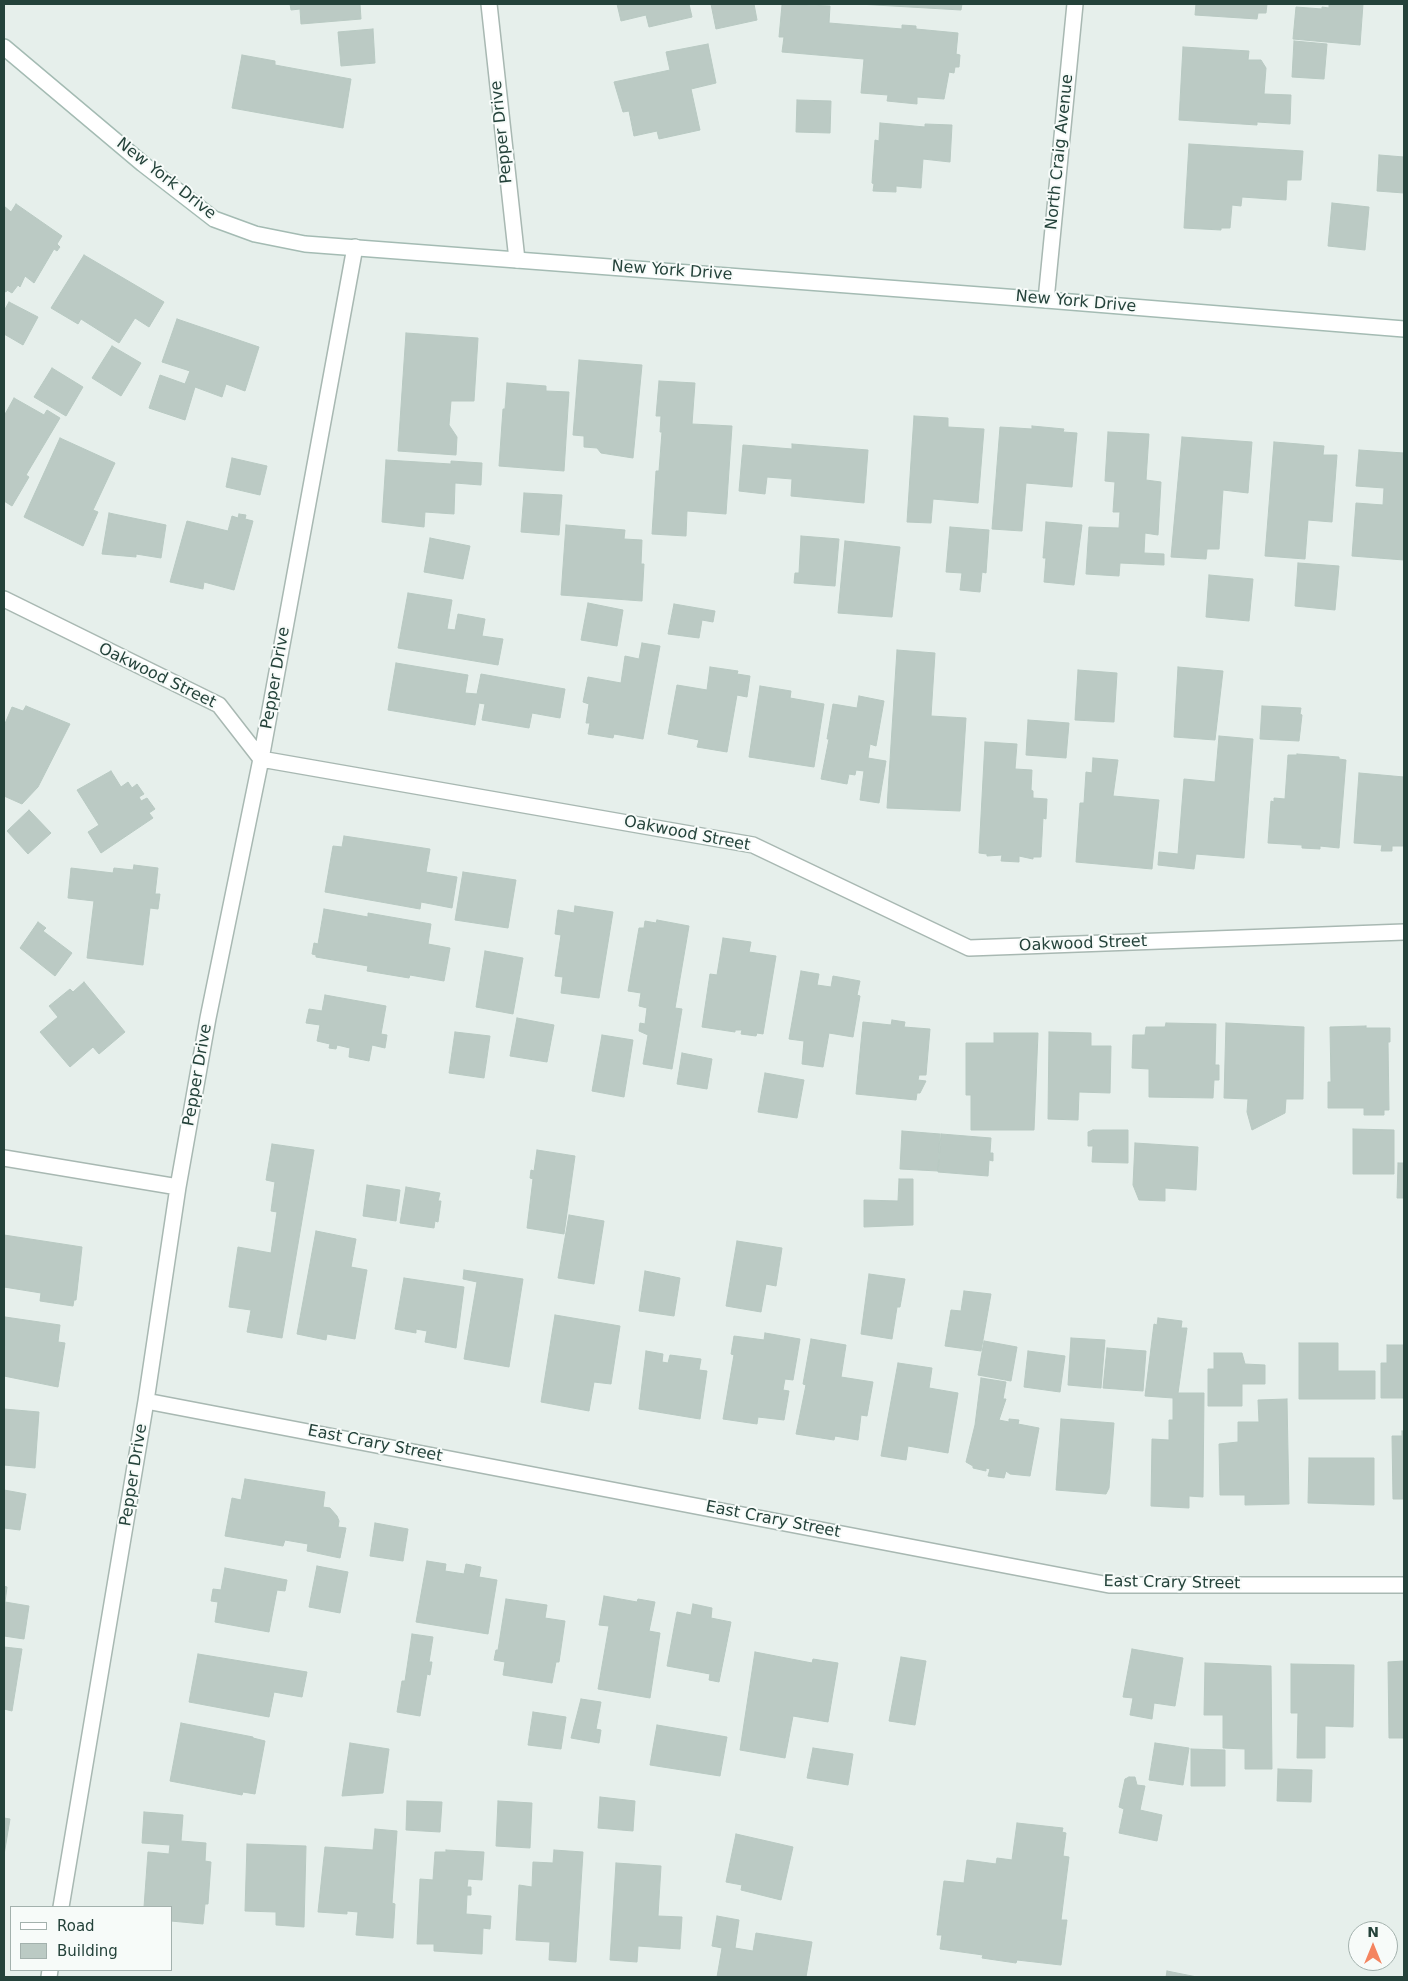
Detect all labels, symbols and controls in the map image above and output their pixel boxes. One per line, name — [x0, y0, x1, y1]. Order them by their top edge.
street label: North Craig Avenue — [1042, 73, 1078, 231]
street label: Pepper Drive — [487, 80, 517, 184]
street label: New York Drive — [112, 134, 220, 224]
street label: New York Drive — [611, 257, 733, 285]
street label: New York Drive — [1015, 287, 1137, 317]
street label: Pepper Drive — [258, 625, 294, 731]
street label: Oakwood Street — [95, 639, 219, 713]
street label: Oakwood Street — [622, 812, 752, 856]
street label: Oakwood Street — [1019, 932, 1147, 956]
street label: Pepper Drive — [180, 1022, 216, 1128]
street label: Pepper Drive — [116, 1422, 152, 1528]
street label: East Crary Street — [306, 1422, 444, 1466]
street label: East Crary Street — [704, 1498, 842, 1542]
street label: East Crary Street — [1103, 1572, 1241, 1594]
legend — [10, 1906, 172, 1971]
text: Road — [57, 1917, 95, 1935]
north arrow — [1348, 1921, 1398, 1971]
text: N — [1367, 1924, 1379, 1940]
text: Building — [57, 1942, 118, 1960]

